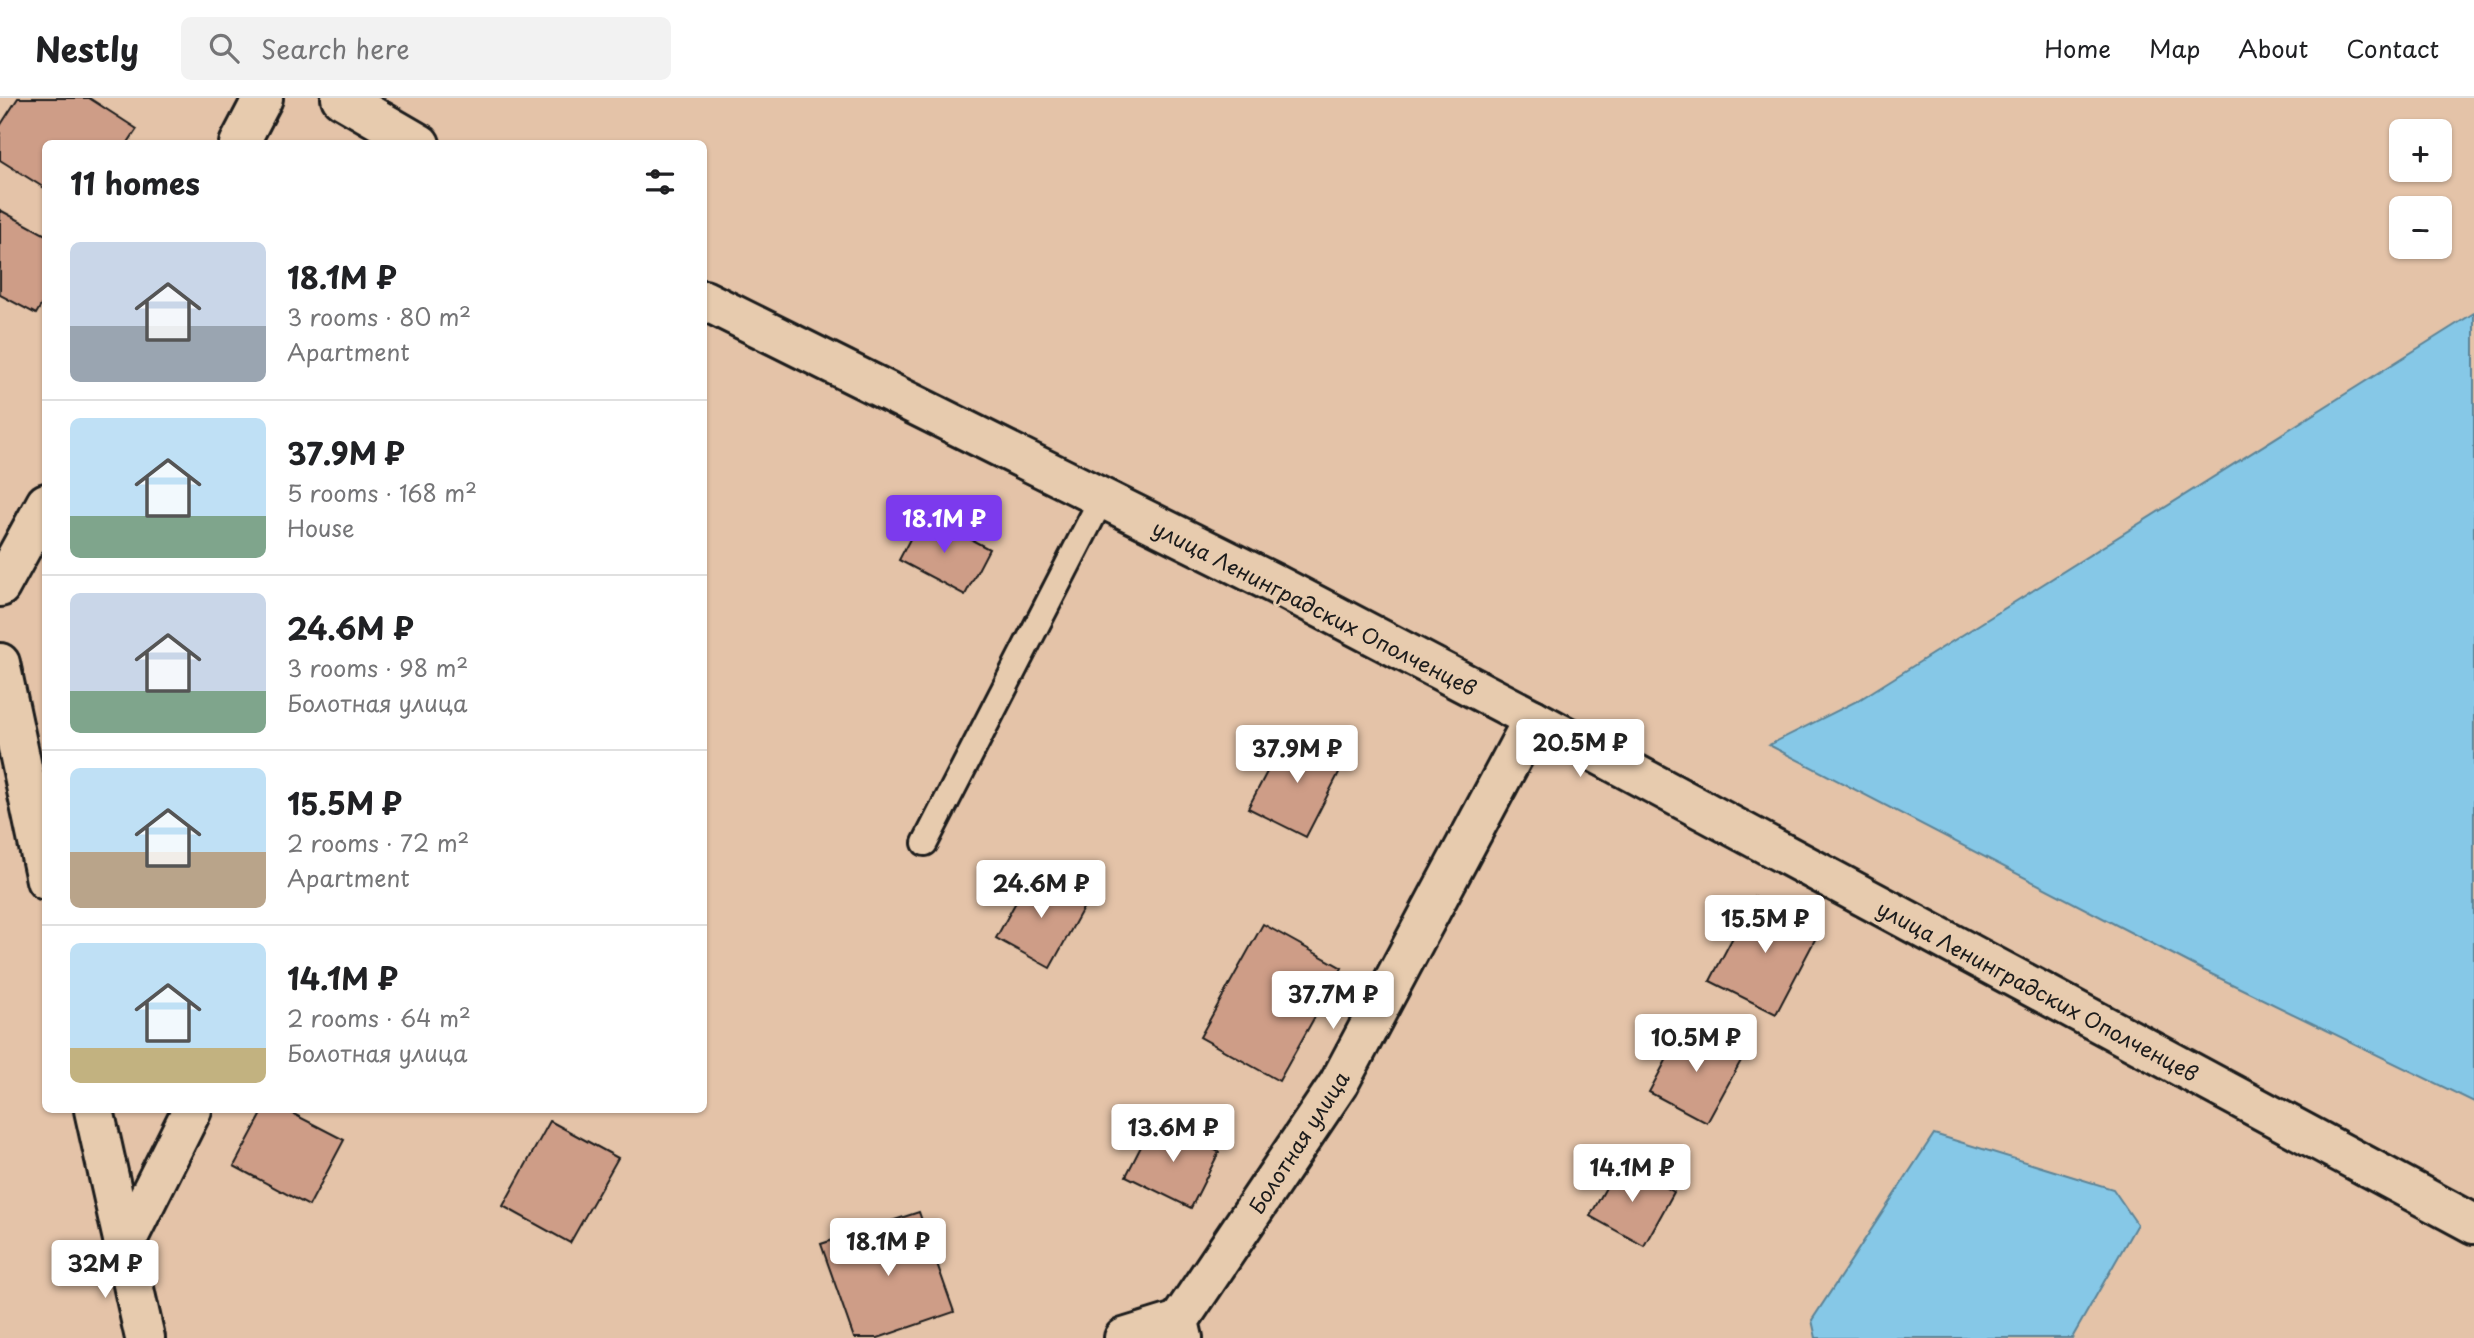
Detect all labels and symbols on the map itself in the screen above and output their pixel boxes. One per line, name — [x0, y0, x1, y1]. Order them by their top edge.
pin: 18.1M ₽ — [879, 496, 1009, 555]
street label: улица Ленинградских Ополченцев — [1147, 511, 1483, 703]
pin: 20.5M ₽ — [1515, 720, 1645, 779]
pin: 37.9M ₽ — [1232, 726, 1362, 785]
pin: 24.6M ₽ — [976, 860, 1106, 920]
street label: улица Ленинградских Ополченцев — [1872, 891, 2204, 1089]
pin: 15.5M ₽ — [1700, 896, 1830, 955]
pin: 37.7M ₽ — [1268, 972, 1398, 1031]
pin: 10.5M ₽ — [1631, 1014, 1761, 1074]
street label: Болотная улица — [1240, 1064, 1357, 1220]
pin: 13.6M ₽ — [1108, 1104, 1238, 1164]
pin: 14.1M ₽ — [1567, 1144, 1697, 1204]
pin: 18.1M ₽ — [823, 1218, 953, 1278]
pin: 32M ₽ — [56, 1240, 154, 1300]

